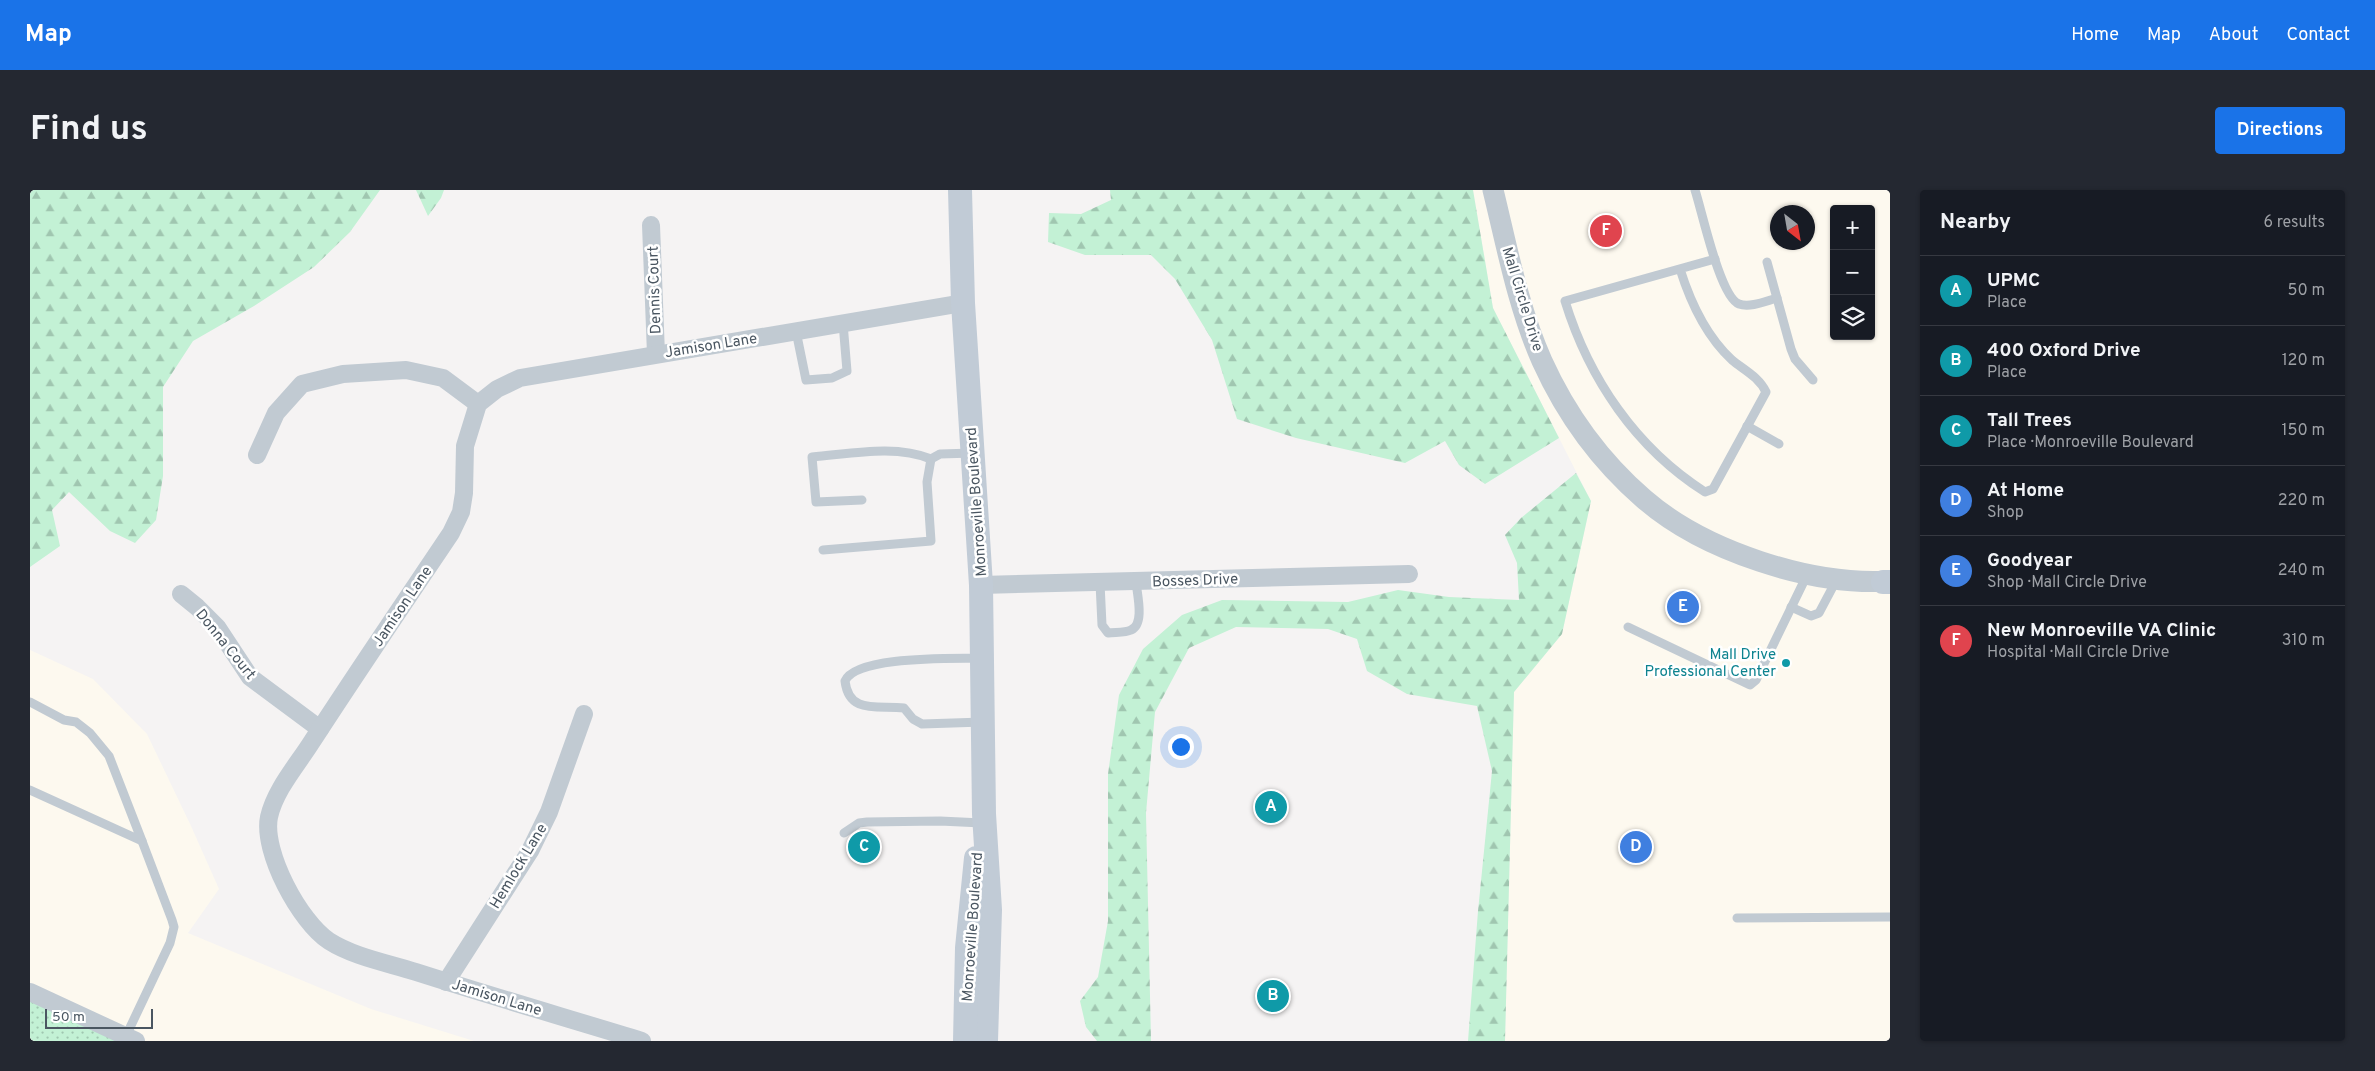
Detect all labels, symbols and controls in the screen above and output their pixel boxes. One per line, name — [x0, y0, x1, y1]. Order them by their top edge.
text: Map — [25, 20, 72, 50]
text: Home — [2071, 24, 2119, 47]
text: Map — [2147, 24, 2181, 47]
text: About — [2209, 24, 2258, 47]
text: Contact — [2286, 24, 2350, 47]
button: Directions — [2215, 107, 2345, 154]
text: Find us — [30, 108, 148, 152]
north arrow — [1770, 205, 1815, 250]
map controls — [1830, 205, 1875, 340]
button: + — [1830, 205, 1875, 250]
text: Nearby — [1940, 209, 2011, 236]
pin: F — [1590, 212, 1622, 250]
text: 6 results — [2263, 213, 2325, 233]
street label: Mall Circle Drive — [1497, 245, 1547, 354]
street label: Dennis Court — [644, 246, 667, 334]
button: − — [1830, 250, 1875, 295]
text: UPMC — [1987, 269, 2040, 293]
text: A — [1950, 281, 1962, 301]
text: 50 m — [2288, 281, 2325, 301]
text: Place — [1987, 293, 2027, 313]
button: layers — [1830, 295, 1875, 340]
street label: Jamison Lane — [664, 330, 759, 363]
text: 400 Oxford Drive — [1987, 339, 2141, 363]
text: B — [1950, 351, 1962, 371]
text: 120 m — [2282, 351, 2325, 371]
text: Place — [1987, 363, 2027, 383]
text: Tall Trees — [1987, 409, 2072, 433]
text: C — [1951, 421, 1961, 441]
text: 150 m — [2282, 421, 2325, 441]
street label: Monroeville Boulevard — [963, 427, 992, 577]
text: Place · Monroeville Boulevard — [1987, 433, 2194, 453]
text: At Home — [1987, 479, 2064, 503]
text: D — [1950, 491, 1962, 511]
text: 220 m — [2278, 491, 2325, 511]
text: Shop — [1987, 503, 2024, 523]
text: Goodyear — [1987, 549, 2072, 573]
text: E — [1951, 561, 1961, 581]
text: 240 m — [2278, 561, 2325, 581]
street label: Jamison Lane — [369, 563, 437, 651]
street label: Bosses Drive — [1152, 571, 1238, 592]
text: Shop · Mall Circle Drive — [1987, 573, 2147, 593]
pin: E — [1667, 588, 1699, 626]
street label: Donna Court — [191, 606, 259, 684]
text: New Monroeville VA Clinic — [1987, 619, 2216, 643]
text: F — [1951, 631, 1961, 651]
text: 310 m — [2282, 631, 2325, 651]
text: Hospital · Mall Circle Drive — [1987, 643, 2169, 663]
place label: Mall Drive Professional Center — [1644, 646, 1776, 682]
marker: Mall Drive Professional Center — [1780, 657, 1792, 669]
your location — [1168, 734, 1194, 760]
pin: A — [1255, 788, 1287, 826]
street label: Hemlock Lane — [486, 821, 552, 913]
pin: C — [848, 828, 880, 866]
pin: D — [1620, 828, 1652, 866]
street label: Monroeville Boulevard — [959, 852, 988, 1002]
street label: Jamison Lane — [449, 976, 544, 1021]
pin: B — [1257, 977, 1289, 1015]
scale bar — [45, 1006, 152, 1029]
text: 50 m — [52, 1009, 85, 1026]

